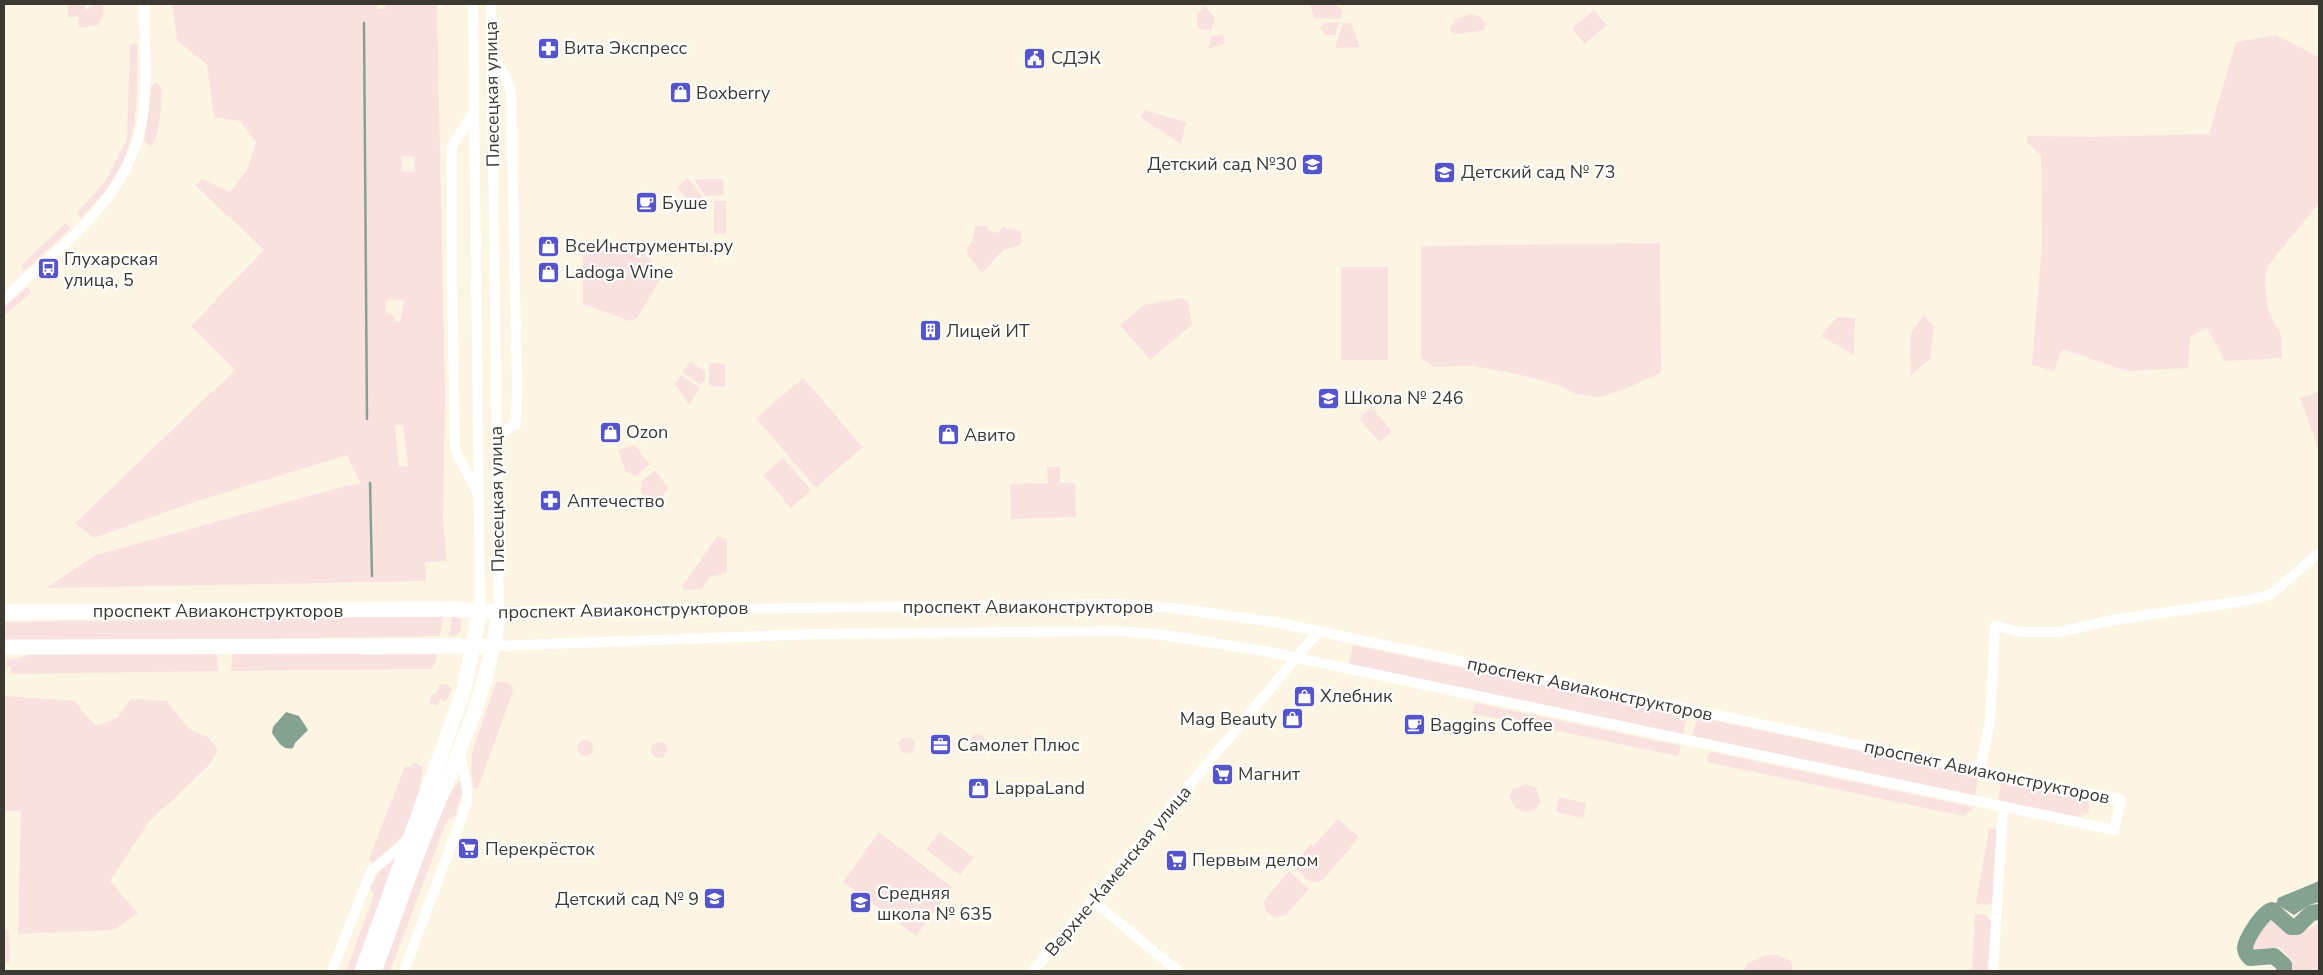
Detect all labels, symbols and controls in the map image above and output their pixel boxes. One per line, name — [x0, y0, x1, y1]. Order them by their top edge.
street label: Плесецкая улица — [479, 21, 505, 167]
pharmacy icon: Вита Экспресс — [536, 36, 560, 60]
place label: Вита Экспресс — [564, 36, 688, 60]
public building icon: СДЭК — [1023, 46, 1047, 70]
place label: СДЭК — [1051, 46, 1101, 70]
shop icon: Boxberry — [668, 81, 692, 105]
place label: Boxberry — [696, 81, 771, 105]
place label: Детский сад №30 — [1147, 152, 1297, 176]
school or university icon: Детский сад №30 — [1301, 152, 1325, 176]
school or university icon: Детский сад № 73 — [1433, 160, 1457, 184]
place label: Детский сад № 73 — [1461, 160, 1616, 184]
cafe icon: Буше — [634, 191, 658, 215]
place label: Буше — [662, 191, 707, 215]
shop icon: ВсеИнструменты.ру — [537, 234, 561, 258]
place label: ВсеИнструменты.ру — [565, 234, 734, 258]
place label: Глухарская улица, 5 — [64, 247, 158, 292]
bus stop icon: Глухарская улица, 5 — [36, 257, 60, 281]
shop icon: Ladoga Wine — [537, 260, 561, 284]
place label: Ladoga Wine — [565, 260, 673, 284]
building icon: Лицей ИТ — [918, 319, 942, 343]
place label: Лицей ИТ — [946, 319, 1030, 343]
school or university icon: Школа № 246 — [1316, 386, 1340, 410]
place label: Школа № 246 — [1344, 386, 1464, 410]
shop icon: Ozon — [598, 420, 622, 444]
place label: Ozon — [626, 420, 668, 444]
shop icon: Авито — [936, 423, 960, 447]
place label: Авито — [964, 423, 1016, 447]
street label: Плесецкая улица — [484, 426, 510, 572]
pharmacy icon: Аптечество — [539, 489, 563, 513]
place label: Аптечество — [567, 489, 665, 513]
street label: проспект Авиаконструкторов — [903, 595, 1153, 619]
street label: проспект Авиаконструкторов — [498, 596, 749, 624]
street label: проспект Авиаконструкторов — [93, 599, 343, 623]
street label: проспект Авиаконструкторов — [1465, 651, 1715, 727]
shop icon: Хлебник — [1292, 684, 1316, 708]
place label: Хлебник — [1320, 684, 1393, 708]
place label: Mag Beauty — [1180, 707, 1278, 731]
shop icon: Mag Beauty — [1281, 707, 1305, 731]
cafe icon: Baggins Coffee — [1402, 713, 1426, 737]
place label: Baggins Coffee — [1430, 713, 1553, 737]
office icon: Самолет Плюс — [929, 733, 953, 757]
place label: Самолет Плюс — [957, 733, 1080, 757]
street label: проспект Авиаконструкторов — [1862, 734, 2112, 810]
supermarket icon: Магнит — [1210, 762, 1234, 786]
place label: Магнит — [1238, 762, 1300, 786]
shop icon: LappaLand — [967, 776, 991, 800]
place label: LappaLand — [995, 776, 1085, 800]
street label: Верхне-Каменская улица — [1039, 781, 1197, 961]
supermarket icon: Перекрёсток — [457, 837, 481, 861]
place label: Перекрёсток — [485, 837, 595, 861]
supermarket icon: Первым делом — [1164, 848, 1188, 872]
place label: Первым делом — [1192, 848, 1318, 872]
place label: Средняя школа № 635 — [877, 881, 992, 926]
place label: Детский сад № 9 — [555, 887, 699, 911]
school or university icon: Детский сад № 9 — [703, 887, 727, 911]
school or university icon: Средняя школа № 635 — [849, 891, 873, 915]

